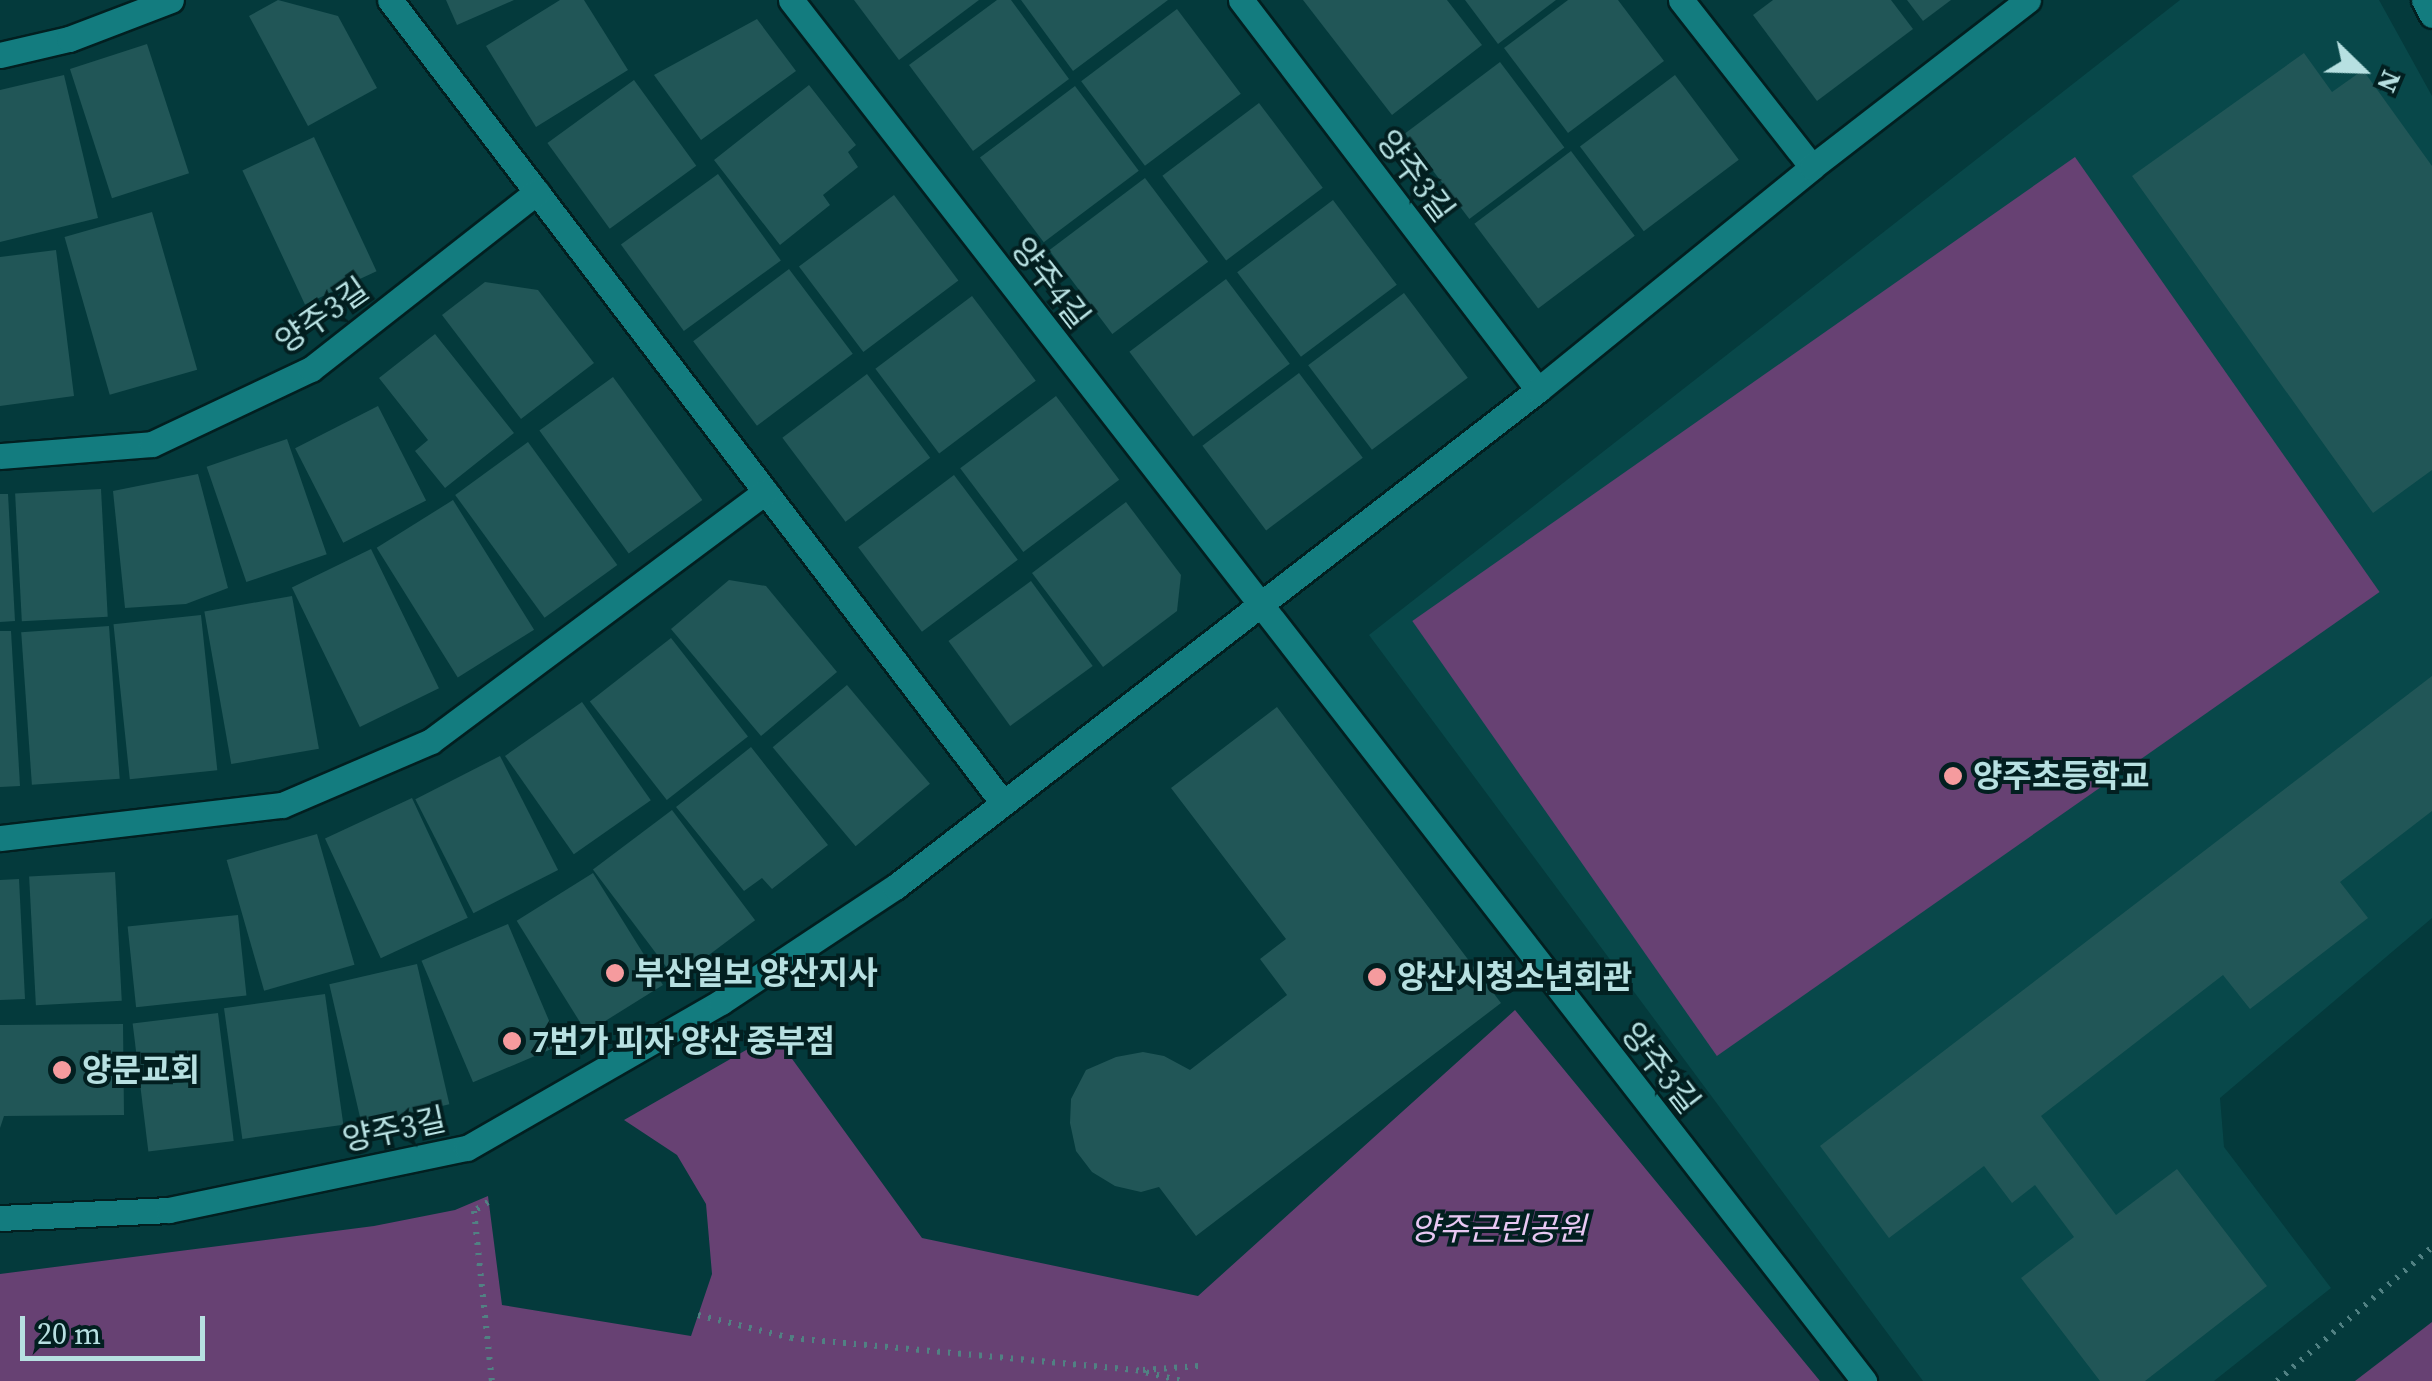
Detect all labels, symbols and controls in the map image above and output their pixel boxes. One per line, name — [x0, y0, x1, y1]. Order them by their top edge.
north arrow — [2312, 20, 2412, 120]
text: N — [2368, 65, 2411, 99]
street label: 양주3길 — [1368, 123, 1462, 229]
street label: 양주4길 — [1003, 230, 1097, 336]
street label: 양주3길 — [268, 270, 376, 362]
place label: 양주초등학교 — [1973, 757, 2150, 795]
marker: 양주초등학교 — [1942, 765, 1964, 787]
place label: 부산일보 양산지사 — [635, 954, 877, 992]
place label: 양산시청소년회관 — [1397, 958, 1633, 996]
marker: 부산일보 양산지사 — [604, 962, 626, 984]
marker: 양산시청소년회관 — [1366, 966, 1388, 988]
street label: 양주3길 — [1613, 1015, 1707, 1121]
place label: 7번가 피자 양산 중부점 — [532, 1022, 835, 1060]
marker: 7번가 피자 양산 중부점 — [501, 1030, 523, 1052]
place label: 양문교회 — [82, 1051, 200, 1089]
marker: 양문교회 — [51, 1059, 73, 1081]
street label: 양주3길 — [339, 1100, 449, 1160]
park label: 양주근린공원 — [1410, 1210, 1586, 1248]
scale bar — [25, 1296, 210, 1358]
text: 20 m — [37, 1313, 101, 1354]

